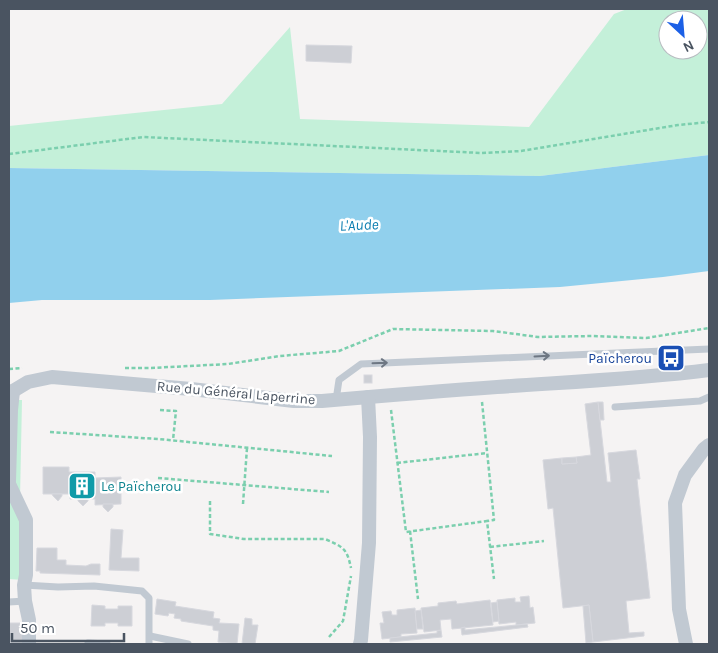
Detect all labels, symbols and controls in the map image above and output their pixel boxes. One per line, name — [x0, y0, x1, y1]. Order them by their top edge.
north arrow — [658, 10, 708, 60]
text: N — [680, 36, 697, 56]
water label: L'Aude — [339, 215, 379, 235]
bus stop icon: Païcherou — [656, 343, 686, 373]
place label: Païcherou — [588, 350, 652, 367]
one-way arrow — [534, 352, 550, 361]
one-way arrow — [372, 358, 388, 368]
street label: Rue du Général Laperrine — [156, 378, 316, 408]
building icon: Le Païcherou — [67, 471, 97, 501]
place label: Le Païcherou — [101, 478, 182, 495]
scale bar — [12, 610, 125, 642]
text: 50 m — [20, 619, 55, 637]

